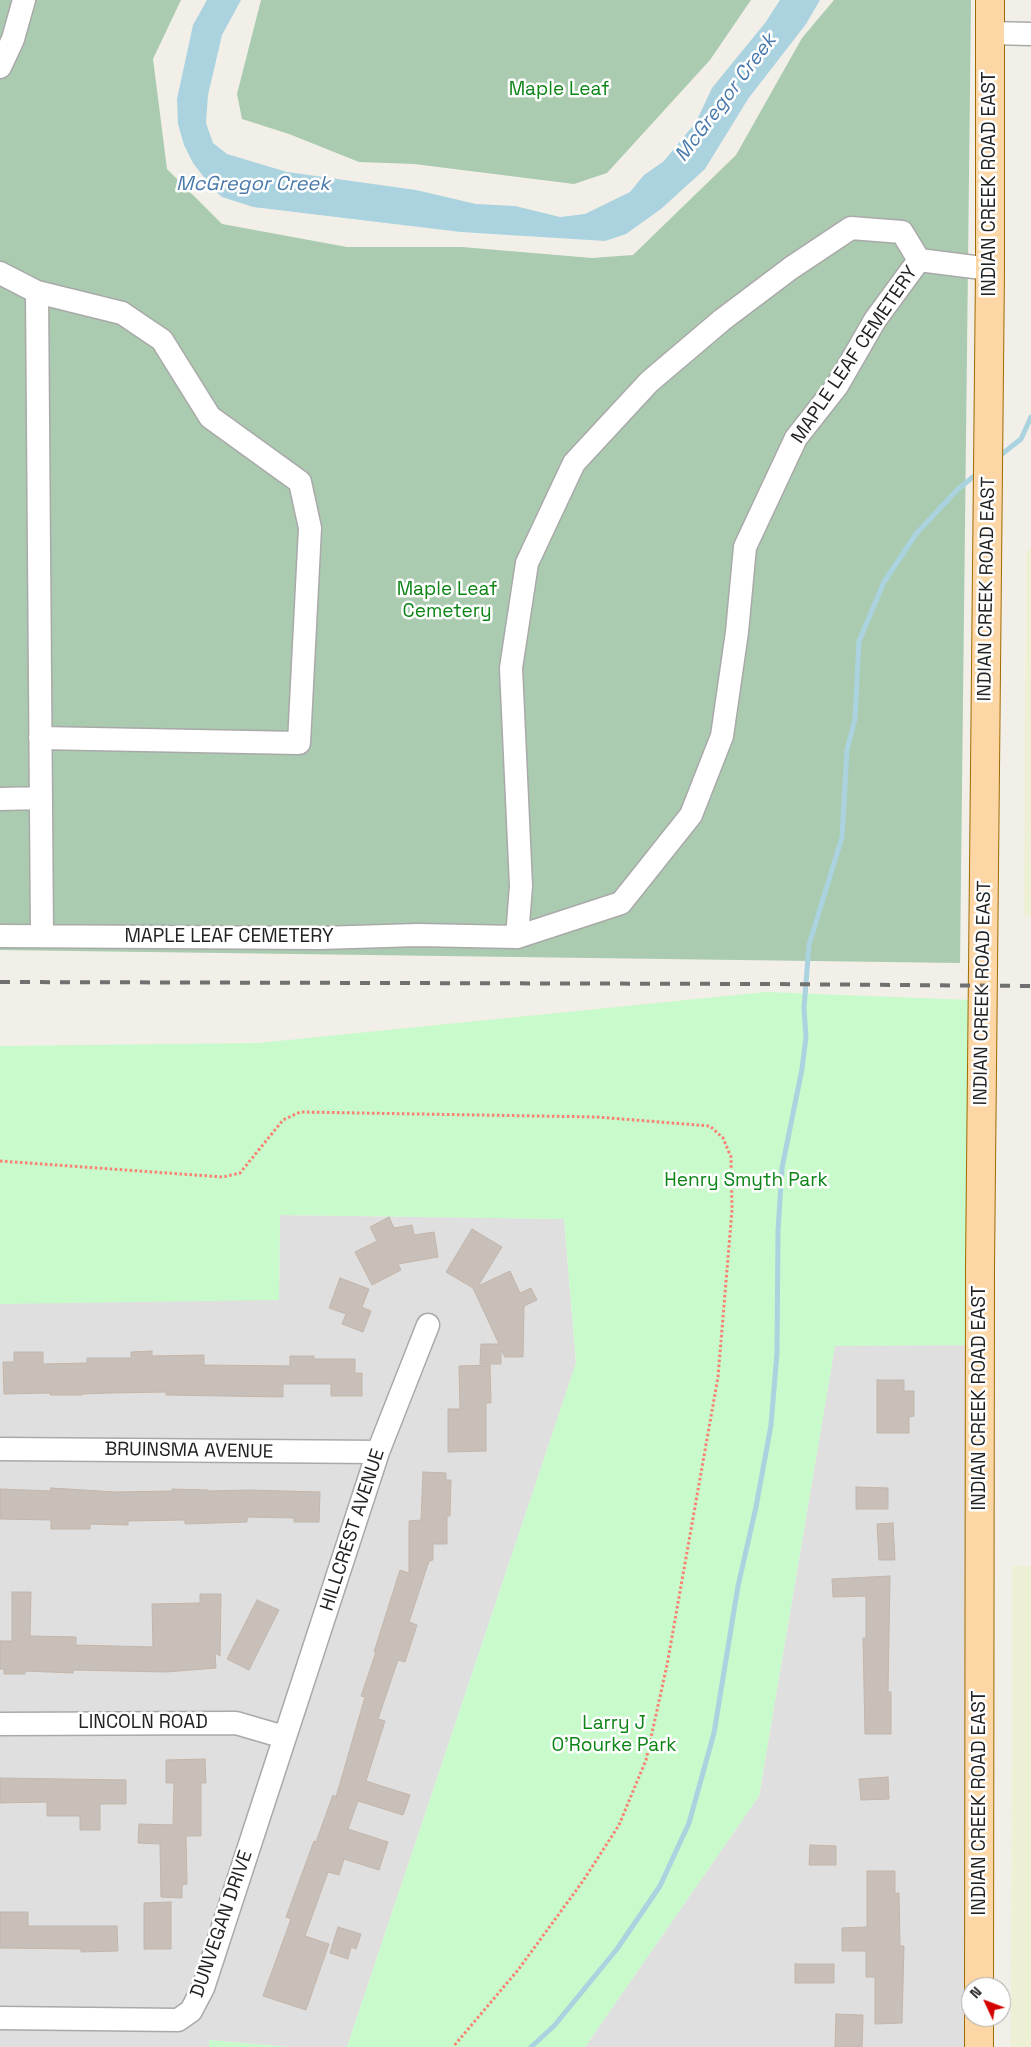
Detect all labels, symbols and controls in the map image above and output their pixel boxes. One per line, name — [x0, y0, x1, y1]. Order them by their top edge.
water label: McGregor Creek — [670, 29, 782, 167]
street label: INDIAN CREEK ROAD EAST — [979, 72, 1001, 296]
park label: Maple Leaf — [509, 79, 609, 101]
water label: McGregor Creek — [176, 173, 330, 197]
street label: MAPLE LEAF CEMETERY — [787, 262, 923, 448]
street label: INDIAN CREEK ROAD EAST — [974, 476, 1000, 702]
park label: Maple Leaf Cemetery — [397, 579, 497, 623]
street label: INDIAN CREEK ROAD EAST — [970, 880, 996, 1106]
street label: MAPLE LEAF CEMETERY — [124, 926, 334, 948]
park label: Henry Smyth Park — [664, 1170, 828, 1192]
street label: INDIAN CREEK ROAD EAST — [969, 1286, 991, 1510]
street label: BRUINSMA AVENUE — [104, 1438, 274, 1464]
street label: HILLCREST AVENUE — [316, 1446, 390, 1614]
street label: INDIAN CREEK ROAD EAST — [969, 1691, 991, 1915]
street label: LINCOLN ROAD — [78, 1712, 208, 1734]
park label: Larry J O'Rourke Park — [551, 1713, 677, 1757]
street label: DUNVEGAN DRIVE — [186, 1847, 258, 2001]
north arrow — [961, 1977, 1011, 2027]
text: N — [966, 1983, 986, 2002]

